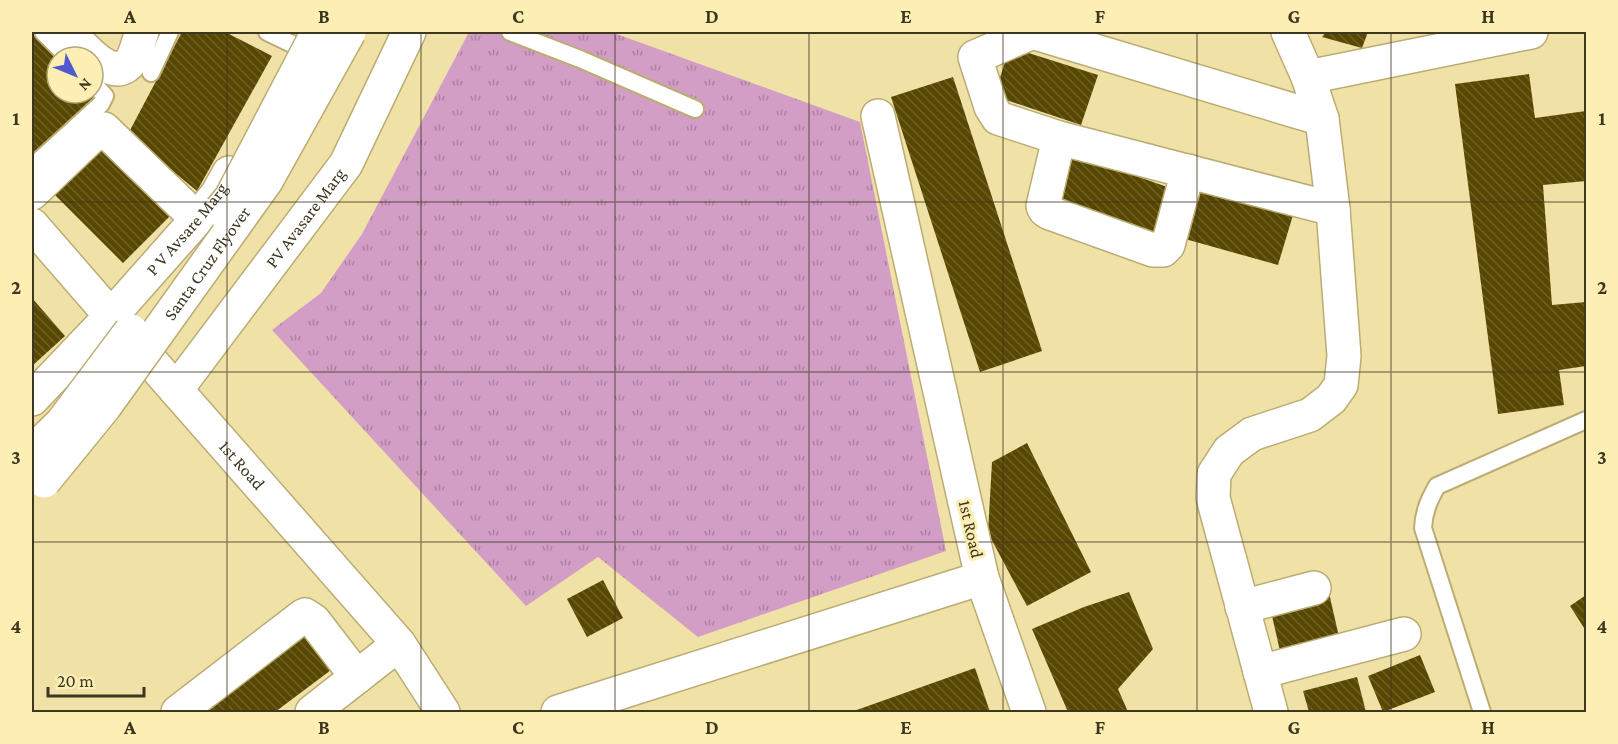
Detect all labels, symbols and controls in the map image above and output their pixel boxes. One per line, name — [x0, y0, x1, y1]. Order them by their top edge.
text: A — [123, 5, 137, 27]
text: B — [318, 5, 330, 27]
text: C — [512, 5, 524, 27]
text: D — [705, 5, 719, 27]
text: E — [900, 5, 912, 27]
text: F — [1095, 5, 1106, 27]
text: G — [1288, 5, 1301, 27]
text: H — [1481, 5, 1495, 27]
north arrow — [45, 45, 105, 105]
text: N — [76, 75, 96, 95]
text: 1 — [12, 107, 20, 129]
text: 1 — [1598, 107, 1606, 129]
street label: PV Avasare Marg — [262, 164, 350, 272]
street label: P V Avsare Marg — [142, 179, 232, 279]
street label: Santa Cruz Flyover — [160, 202, 255, 324]
text: 2 — [11, 276, 21, 298]
text: 2 — [1597, 276, 1607, 298]
street label: 1st Road — [215, 436, 269, 494]
text: 3 — [11, 446, 21, 468]
text: 3 — [1597, 446, 1607, 468]
street label: 1st Road — [955, 498, 987, 560]
text: 4 — [11, 615, 22, 637]
text: 4 — [1597, 615, 1608, 637]
scale bar — [48, 660, 144, 698]
text: 20 m — [57, 671, 94, 691]
text: A — [123, 716, 137, 738]
text: B — [318, 716, 330, 738]
text: C — [512, 716, 524, 738]
text: D — [705, 716, 719, 738]
text: E — [900, 716, 912, 738]
text: F — [1095, 716, 1106, 738]
text: G — [1288, 716, 1301, 738]
text: H — [1481, 716, 1495, 738]

